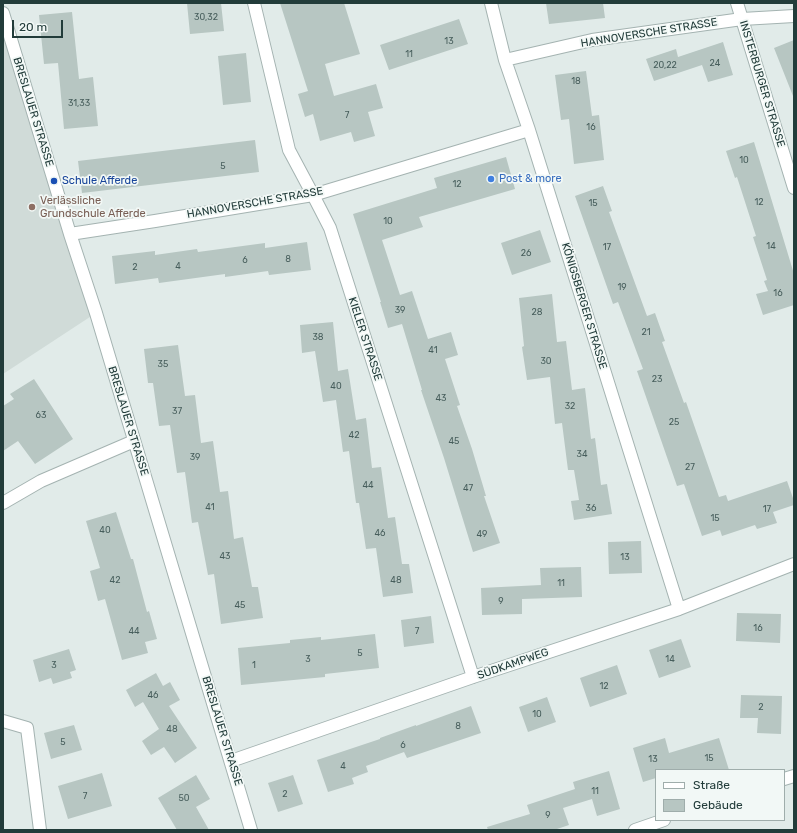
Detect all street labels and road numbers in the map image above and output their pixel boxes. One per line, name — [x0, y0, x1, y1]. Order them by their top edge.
street label: HANNOVERSCHE STRASSE — [580, 16, 718, 50]
street label: INSTERBURGER STRASSE — [736, 19, 788, 149]
street label: BRESLAUER STRASSE — [10, 56, 56, 168]
street label: HANNOVERSCHE STRASSE — [186, 185, 324, 221]
street label: KÖNIGSBERGER STRASSE — [558, 241, 610, 371]
street label: KIELER STRASSE — [345, 296, 385, 382]
street label: BRESLAUER STRASSE — [105, 365, 151, 477]
street label: SÜDKAMPWEG — [476, 646, 550, 682]
street label: BRESLAUER STRASSE — [199, 675, 245, 787]

